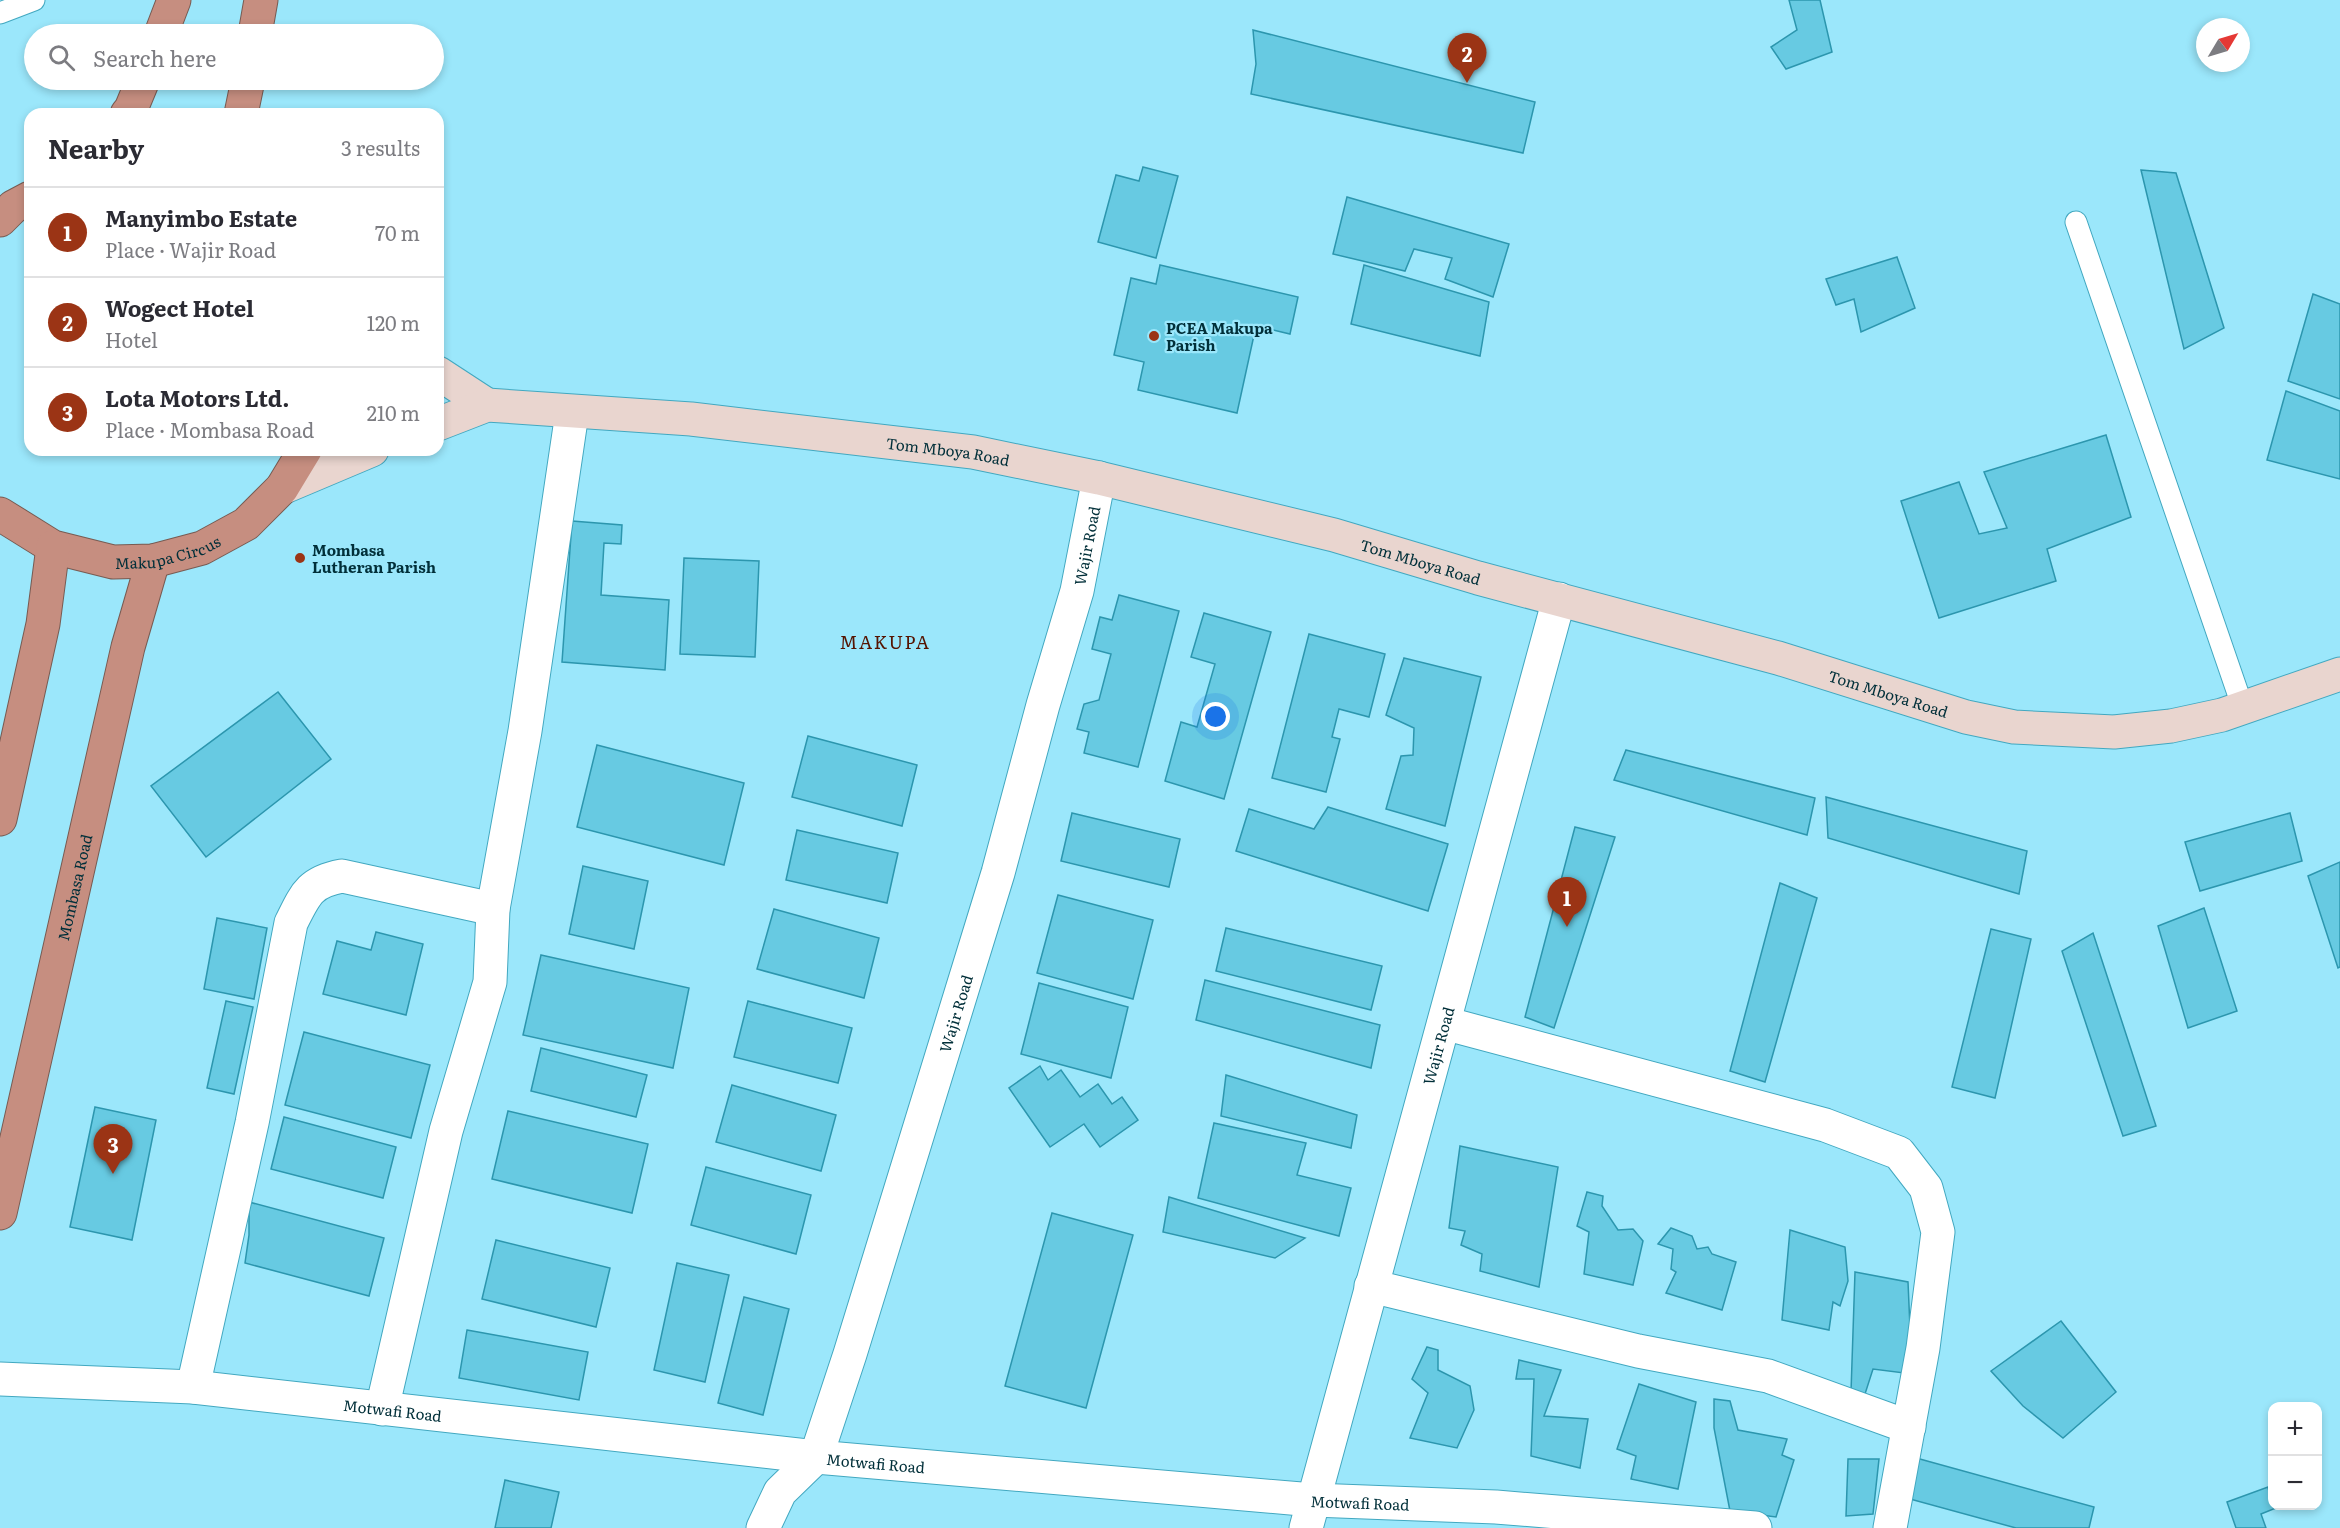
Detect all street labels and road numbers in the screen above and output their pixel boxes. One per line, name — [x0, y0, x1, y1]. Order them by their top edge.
street label: Tom Mboya Road — [885, 430, 1012, 471]
street label: Wajir Road — [1067, 504, 1105, 587]
street label: Makupa Circus — [114, 529, 224, 573]
street label: Tom Mboya Road — [1358, 532, 1484, 590]
street label: Tom Mboya Road — [1826, 663, 1951, 722]
street label: Mombasa Road — [50, 832, 97, 943]
street label: Wajir Road — [932, 972, 978, 1055]
street label: Wajir Road — [1416, 1004, 1459, 1087]
street label: Motwafi Road — [342, 1392, 443, 1426]
street label: Motwafi Road — [825, 1446, 926, 1478]
street label: Motwafi Road — [1310, 1488, 1410, 1515]

